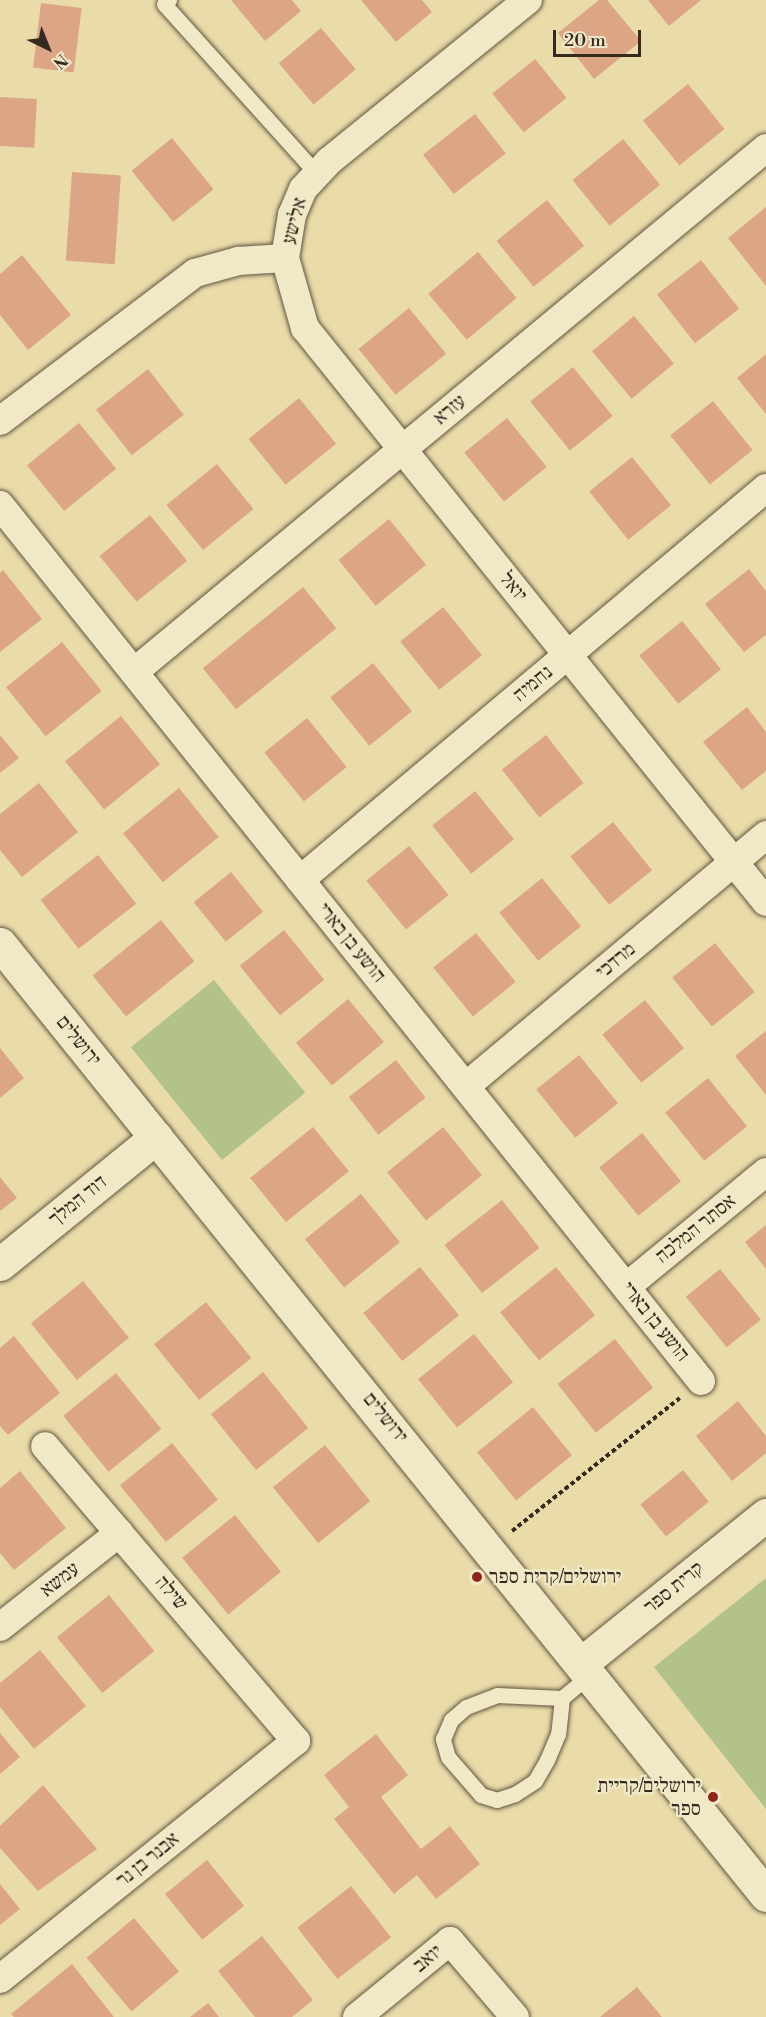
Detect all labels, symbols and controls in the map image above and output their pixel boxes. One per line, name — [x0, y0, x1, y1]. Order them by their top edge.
north arrow — [18, 18, 78, 78]
scale bar — [556, 18, 644, 56]
text: 20 m — [564, 29, 606, 52]
text: N — [49, 50, 72, 73]
street label: אלישע — [277, 195, 313, 247]
street label: עזרא — [429, 390, 471, 430]
street label: יואל — [494, 567, 532, 607]
street label: נחמיה — [508, 661, 558, 707]
street label: הושע בן בארי — [312, 898, 390, 988]
street label: מרדכי — [591, 938, 641, 984]
street label: ירושלים — [50, 1011, 106, 1071]
street label: דוד המלך — [44, 1170, 112, 1232]
street label: אסתר המלכה — [651, 1189, 741, 1269]
street label: הושע בן בארי — [616, 1277, 694, 1367]
street label: ירושלים — [357, 1388, 413, 1448]
street label: עמשא — [36, 1557, 84, 1603]
street label: קרית ספר — [639, 1557, 709, 1619]
place label: ירושלים/קרית ספר — [489, 1565, 621, 1589]
marker: ירושלים/קרית ספר — [470, 1570, 484, 1584]
street label: שילה — [150, 1571, 192, 1615]
place label: ירושלים/קריית ספר — [597, 1774, 701, 1821]
marker: ירושלים/קריית ספר — [706, 1790, 720, 1804]
street label: אבנר בן נר — [112, 1827, 184, 1893]
street label: יואב — [408, 1940, 448, 1978]

